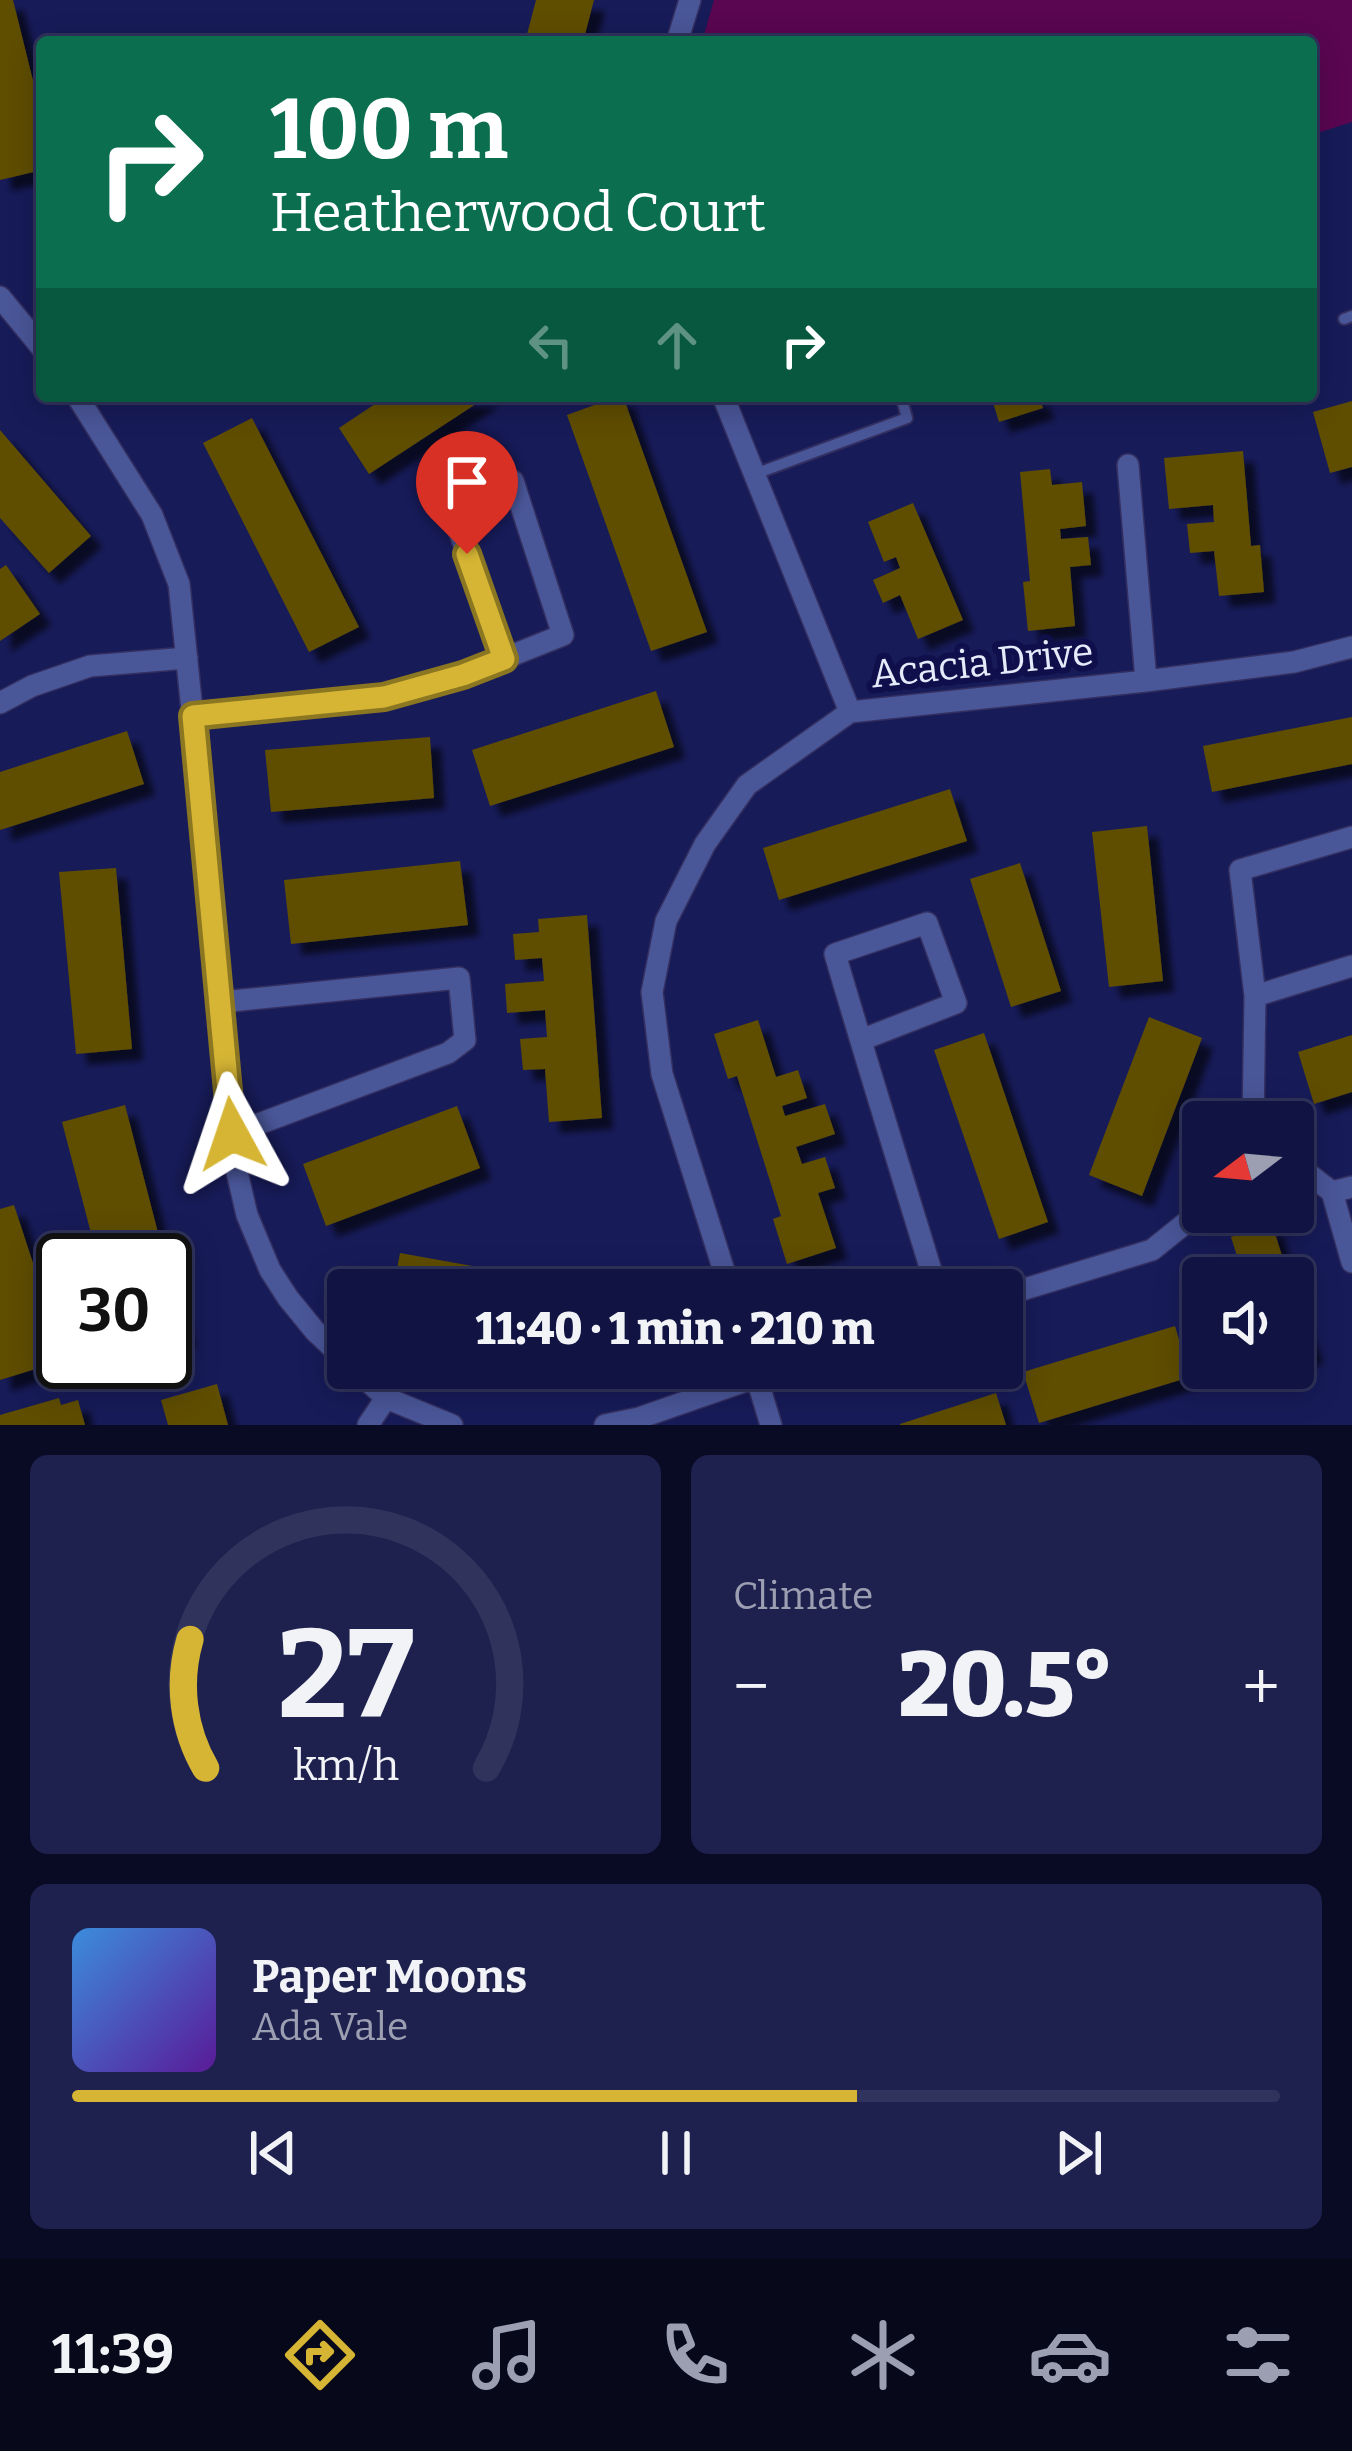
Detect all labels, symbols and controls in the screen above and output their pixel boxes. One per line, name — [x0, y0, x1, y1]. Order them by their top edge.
text: 100 m — [270, 79, 508, 180]
icon: right — [72, 84, 228, 240]
text: Heatherwood Court — [270, 181, 766, 245]
icon: left — [518, 312, 584, 378]
icon: ahead — [644, 312, 710, 378]
icon: right — [770, 312, 836, 378]
pin — [416, 431, 518, 554]
icon: arrive — [434, 449, 500, 515]
street label: Acacia Drive — [869, 628, 1096, 698]
position arrow — [169, 1071, 295, 1197]
north arrow — [1182, 1101, 1314, 1233]
map controls — [1182, 1101, 1314, 1389]
speed limit sign: 30 — [36, 1233, 192, 1389]
button: sound — [1182, 1257, 1314, 1389]
text: 11:40 · 1 min · 210 m — [476, 1302, 874, 1356]
text: Climate — [733, 1573, 873, 1619]
text: 27 — [277, 1600, 414, 1750]
text: 20.5° — [898, 1632, 1113, 1740]
text: − — [733, 1647, 769, 1726]
text: + — [1242, 1647, 1280, 1726]
text: km/h — [292, 1739, 399, 1790]
text: Paper Moons — [252, 1950, 527, 2004]
text: Ada Vale — [252, 2004, 408, 2050]
icon: previous — [240, 2120, 306, 2186]
icon: pause — [643, 2120, 709, 2186]
icon: next — [1046, 2120, 1112, 2186]
icon: directions — [278, 2313, 362, 2397]
icon: music — [465, 2313, 549, 2397]
icon: phone — [653, 2313, 737, 2397]
icon: climate — [841, 2313, 925, 2397]
icon: car — [1028, 2313, 1112, 2397]
icon: filters — [1216, 2313, 1300, 2397]
text: 11:39 — [52, 2323, 174, 2387]

